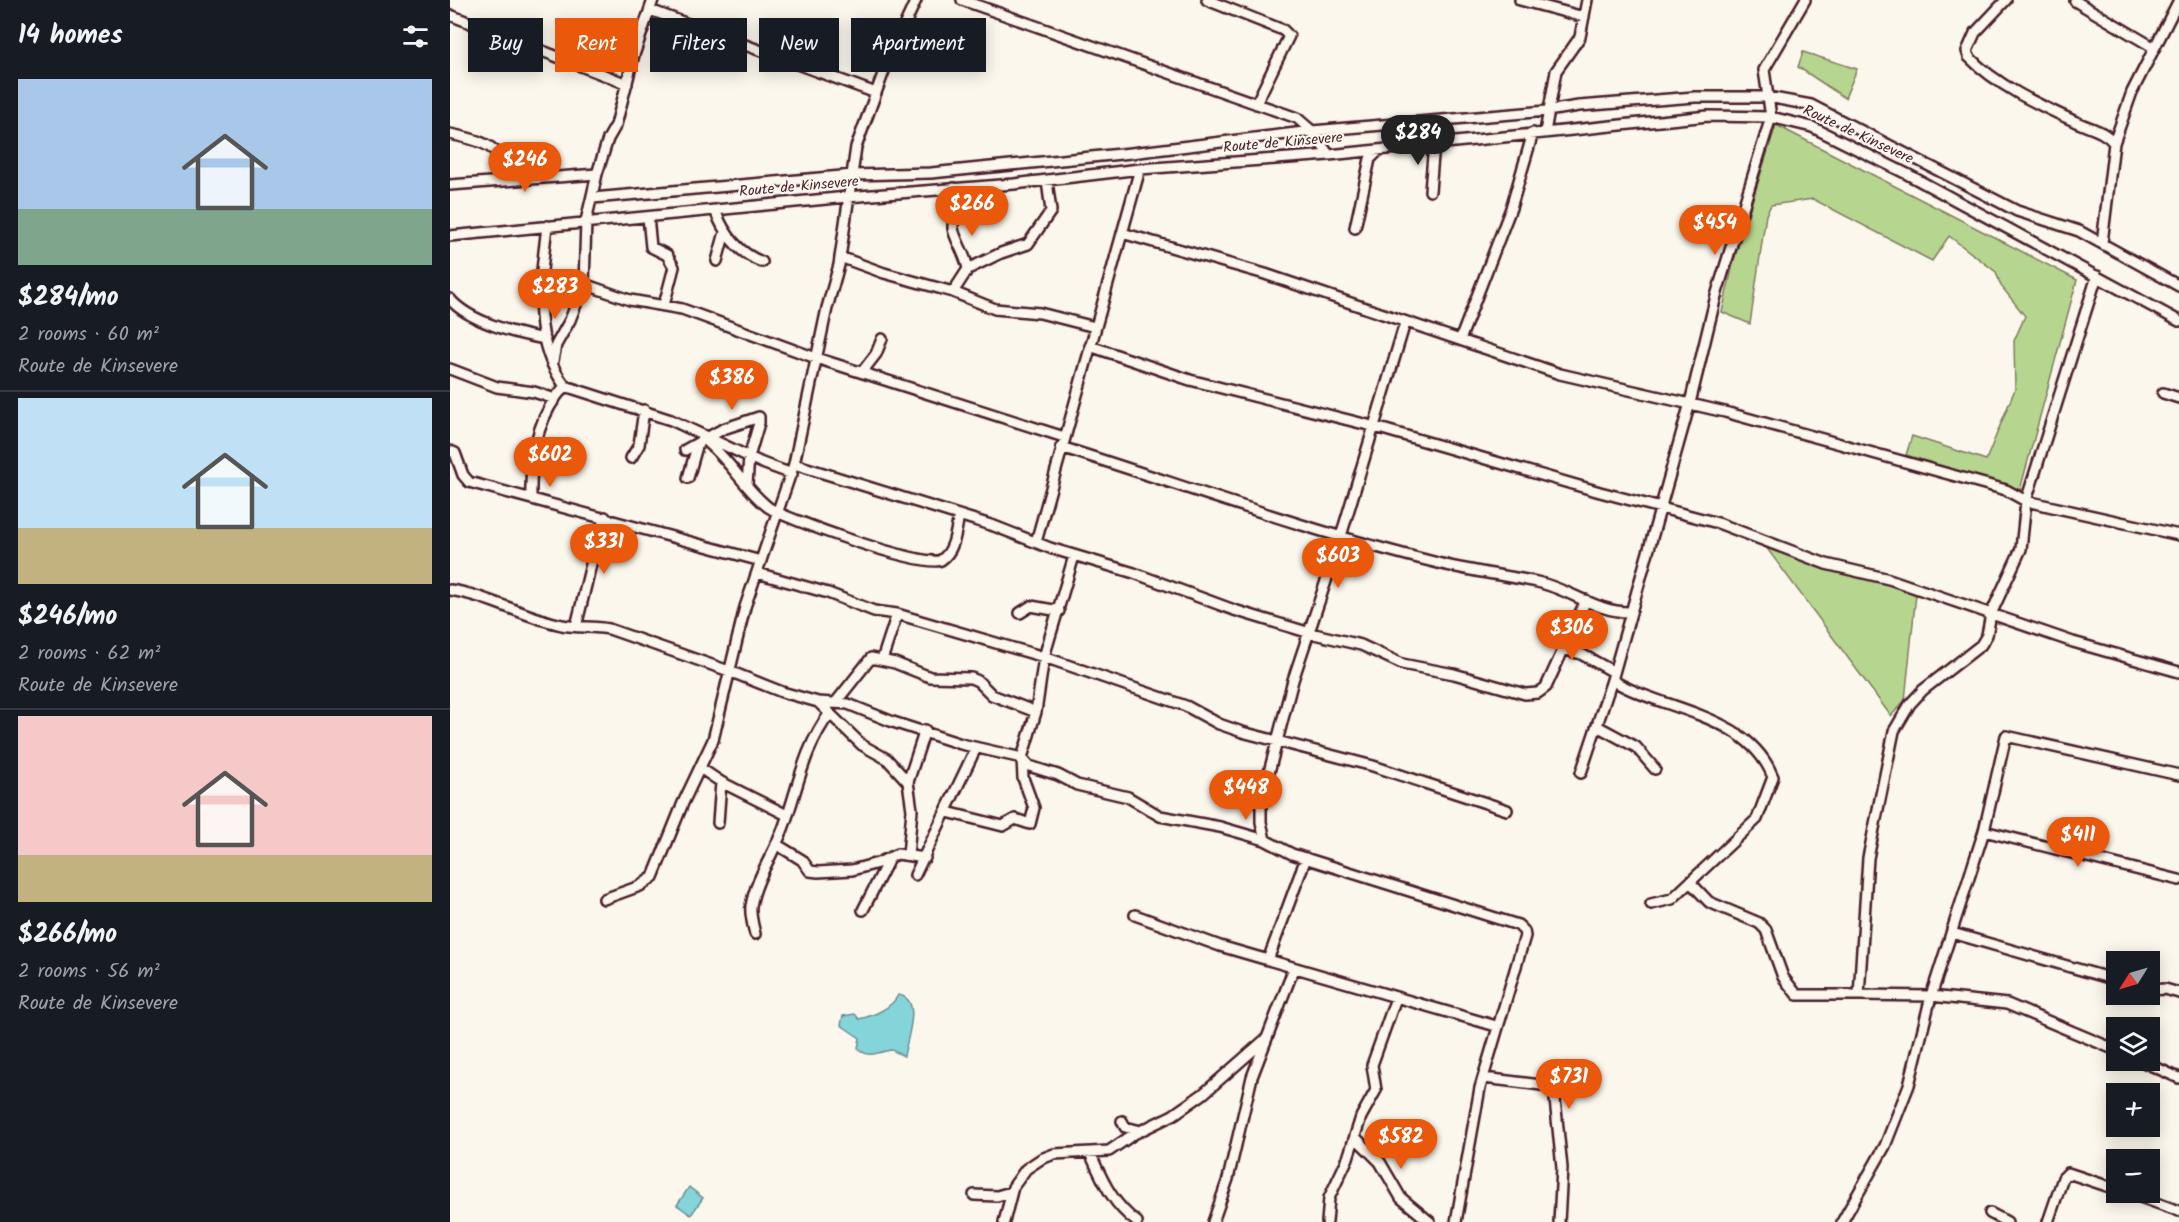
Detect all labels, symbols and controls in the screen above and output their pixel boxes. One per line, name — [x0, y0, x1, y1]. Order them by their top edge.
text: 14 homes — [18, 15, 123, 57]
chip: Buy — [468, 18, 543, 72]
chip: Rent — [555, 18, 638, 72]
chip: Filters — [650, 18, 747, 72]
chip: New — [759, 18, 839, 72]
chip: Apartment — [851, 18, 986, 72]
icon: filters — [399, 20, 432, 53]
street label: Route de Kinsevere — [1799, 99, 1918, 171]
pin: $284 — [1382, 115, 1454, 166]
icon: home — [171, 118, 279, 226]
text: $284 — [1395, 118, 1441, 150]
street label: Route de Kinsevere — [1222, 126, 1344, 160]
pin: $246 — [489, 142, 561, 193]
text: $246 — [502, 145, 548, 177]
street label: Route de Kinsevere — [738, 170, 860, 204]
pin: $266 — [936, 186, 1008, 237]
text: $266 — [949, 189, 995, 221]
pin: $454 — [1679, 205, 1751, 256]
text: $454 — [1693, 208, 1737, 240]
pin: $283 — [519, 269, 591, 320]
text: $283 — [532, 272, 578, 304]
text: $284/mo — [18, 277, 119, 319]
text: 2 rooms · 60 m² — [18, 319, 159, 351]
text: Route de Kinsevere — [18, 351, 178, 383]
pin: $386 — [696, 360, 768, 411]
text: $386 — [709, 363, 755, 395]
icon: home — [171, 437, 279, 545]
pin: $602 — [514, 437, 586, 488]
text: $602 — [528, 440, 572, 472]
pin: $331 — [568, 524, 640, 575]
text: $331 — [584, 527, 624, 559]
pin: $603 — [1302, 538, 1374, 589]
text: $603 — [1316, 541, 1360, 573]
text: $246/mo — [18, 596, 117, 638]
pin: $306 — [1536, 610, 1608, 661]
text: $306 — [1550, 613, 1594, 645]
text: 2 rooms · 62 m² — [18, 638, 160, 670]
text: Route de Kinsevere — [18, 670, 178, 702]
icon: home — [171, 755, 279, 863]
pin: $448 — [1210, 770, 1282, 821]
text: $448 — [1223, 773, 1269, 805]
pin: $411 — [2042, 817, 2114, 868]
text: $411 — [2061, 820, 2095, 852]
text: $266/mo — [18, 914, 117, 956]
north arrow — [2106, 951, 2160, 1005]
map controls — [2106, 951, 2160, 1203]
text: 2 rooms · 56 m² — [18, 956, 160, 988]
text: Route de Kinsevere — [18, 988, 178, 1020]
button: layers — [2106, 1017, 2160, 1071]
pin: $731 — [1533, 1059, 1605, 1110]
text: $731 — [1550, 1062, 1588, 1094]
button: + — [2106, 1083, 2160, 1137]
pin: $582 — [1365, 1119, 1437, 1170]
text: $582 — [1378, 1122, 1424, 1154]
button: − — [2106, 1149, 2160, 1203]

